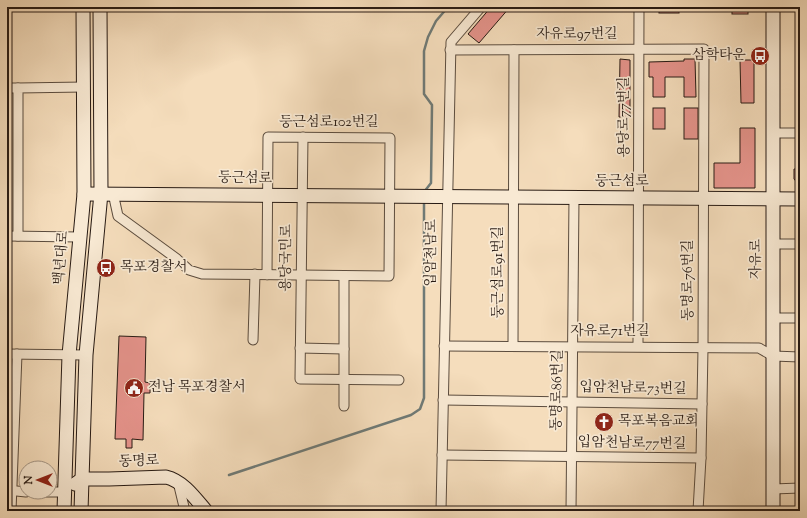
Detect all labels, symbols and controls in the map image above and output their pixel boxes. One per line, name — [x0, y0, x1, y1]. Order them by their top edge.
street label: 자유로97번길 — [536, 25, 618, 45]
bus stop icon: 삼학타운 — [749, 45, 771, 67]
place label: 삼학타운 — [692, 46, 746, 66]
street label: 용당로77번길 — [615, 76, 635, 158]
street label: 둥근섬로102번길 — [279, 113, 379, 133]
street label: 둥근섬로 — [218, 169, 273, 189]
street label: 둥근섬로 — [595, 172, 650, 192]
street label: 입암천남로 — [421, 219, 443, 287]
street label: 용당국민로 — [276, 224, 298, 292]
street label: 둥근섬로91번길 — [489, 226, 509, 318]
street label: 백년대로 — [50, 230, 74, 286]
street label: 자유로 — [747, 238, 767, 279]
street label: 동명로76번길 — [679, 239, 699, 321]
bus stop icon: 목포경찰서 — [95, 257, 117, 279]
place label: 목포경찰서 — [120, 258, 188, 278]
street label: 자유로71번길 — [570, 322, 650, 342]
street label: 동명로86번길 — [547, 349, 569, 431]
public building icon: 전남 목포경찰서 — [123, 377, 145, 399]
place label: 전남 목포경찰서 — [148, 378, 246, 398]
street label: 입암천남로73번길 — [579, 378, 687, 400]
church icon: 목포복음교회 — [593, 411, 615, 433]
place label: 목포복음교회 — [618, 412, 699, 432]
street label: 입암천남로77번길 — [577, 433, 687, 455]
street label: 동명로 — [118, 451, 160, 473]
north arrow — [18, 460, 58, 500]
text: N — [21, 475, 37, 485]

